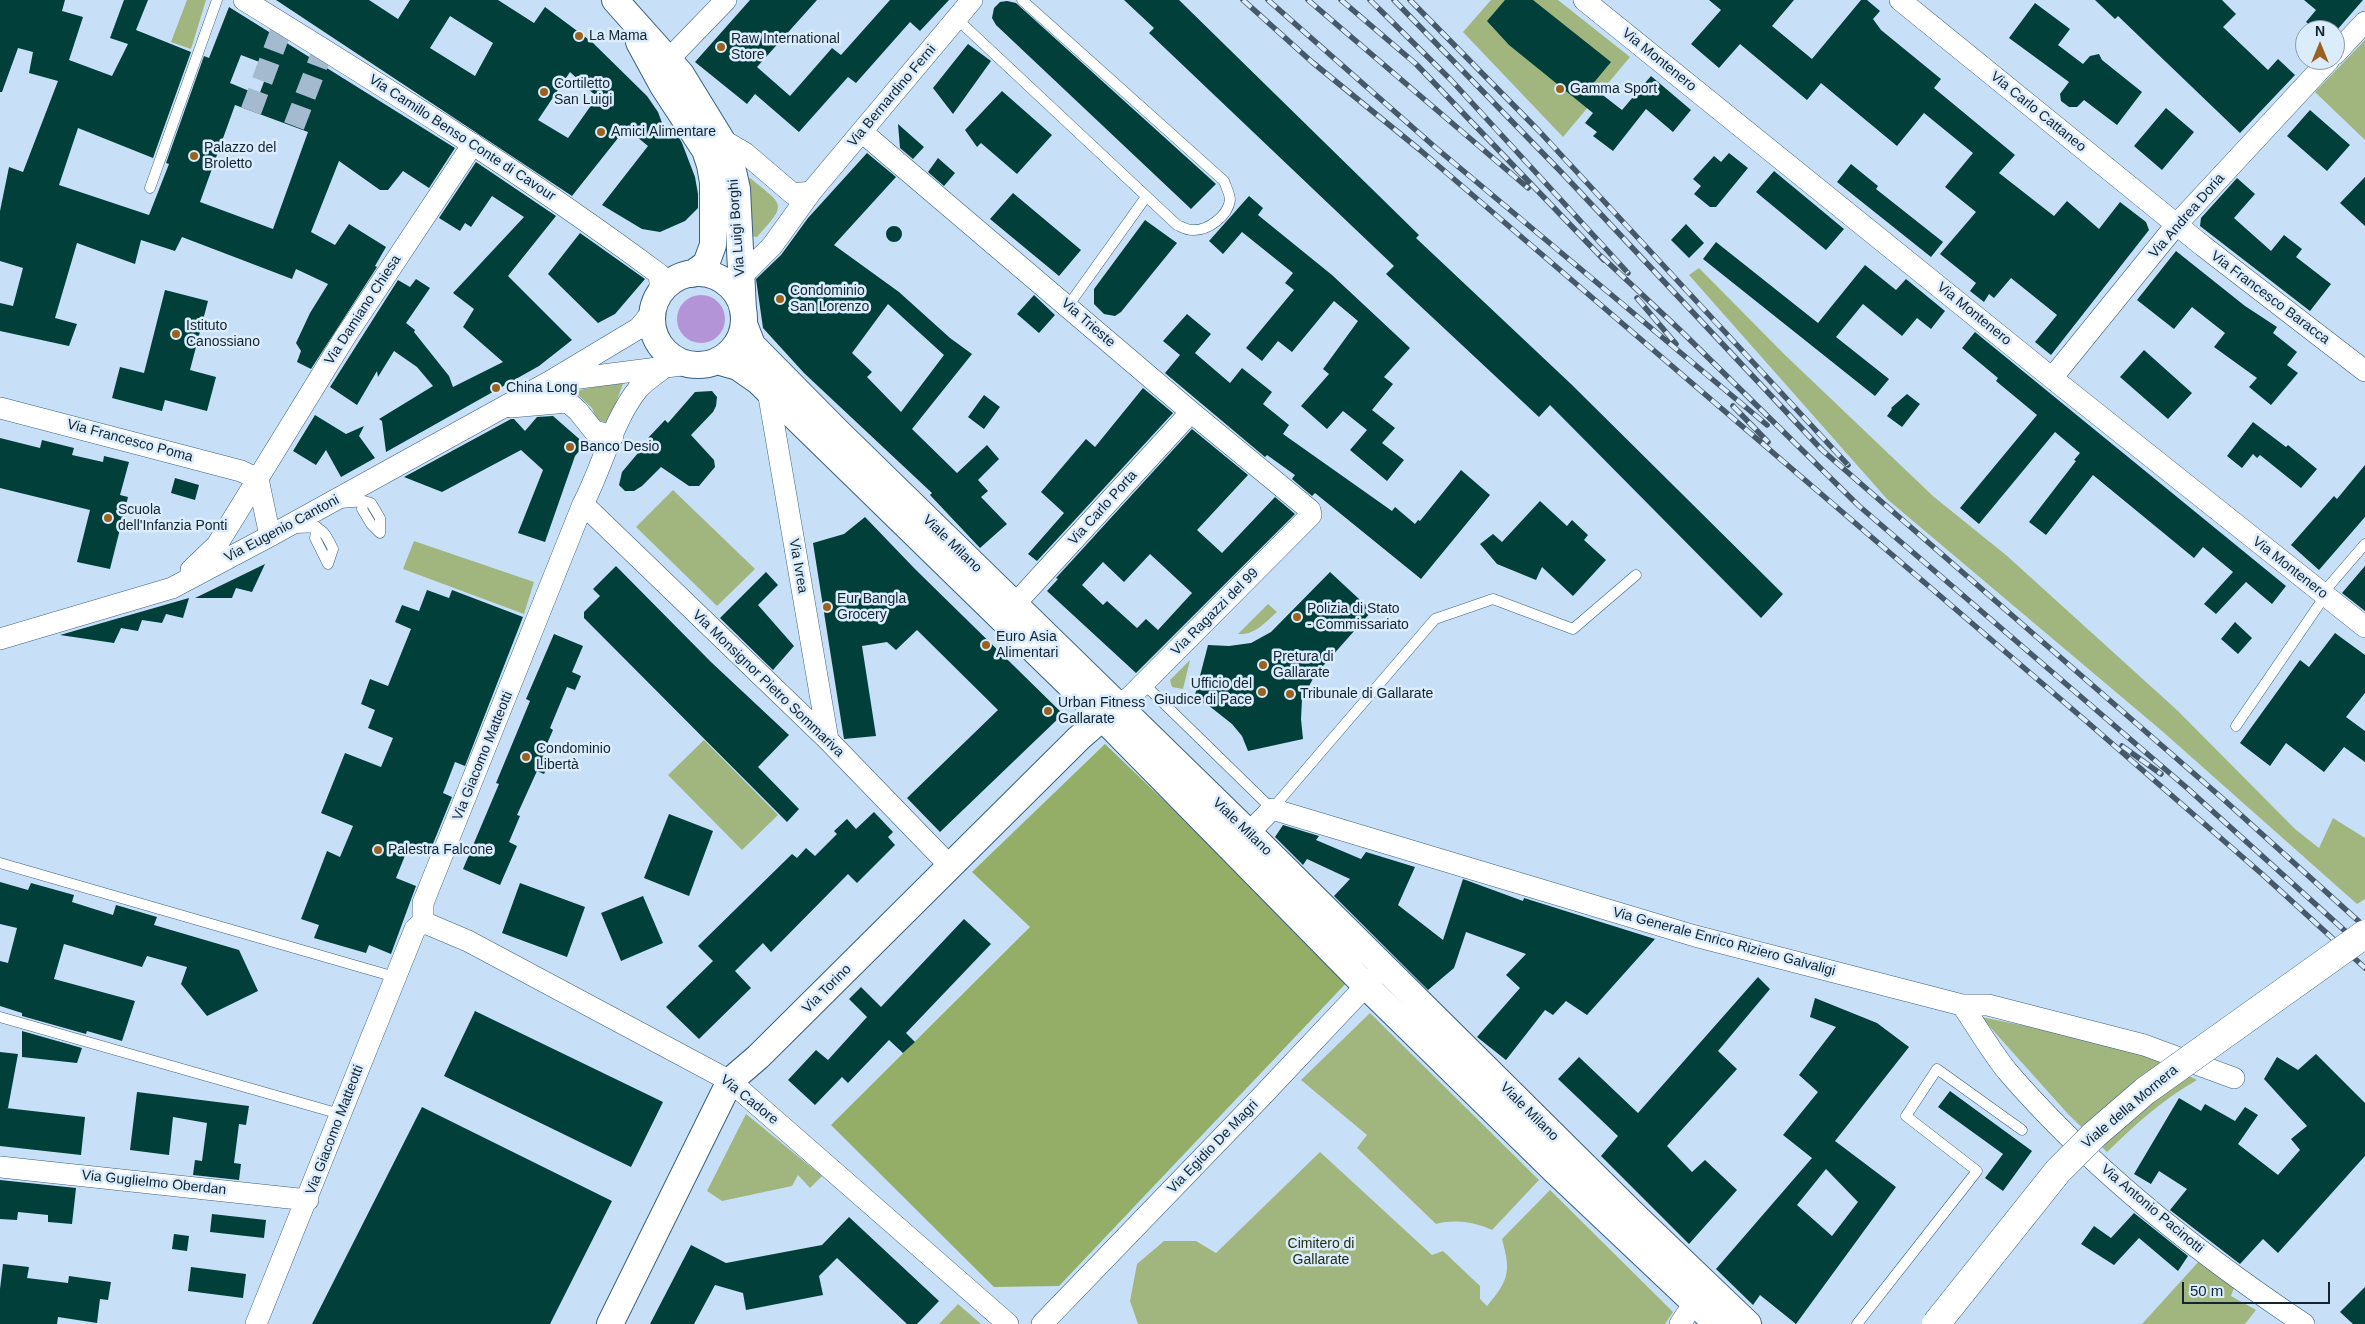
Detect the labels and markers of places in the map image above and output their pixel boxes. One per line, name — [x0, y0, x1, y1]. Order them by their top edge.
place label: La Mama — [589, 28, 647, 44]
marker: La Mama — [573, 30, 585, 42]
place label: Raw International Store — [731, 31, 840, 64]
marker: Raw International Store — [715, 41, 727, 53]
place label: Cortiletto San Luigi — [554, 76, 612, 108]
place label: Gamma Sport — [1570, 81, 1657, 97]
marker: Gamma Sport — [1554, 83, 1566, 95]
marker: Cortiletto San Luigi — [538, 86, 550, 98]
place label: Amici Alimentare — [611, 124, 716, 140]
marker: Amici Alimentare — [595, 126, 607, 138]
place label: Palazzo del Broletto — [204, 140, 276, 172]
marker: Palazzo del Broletto — [188, 150, 200, 162]
place label: Condominio San Lorenzo — [790, 283, 869, 316]
marker: Condominio San Lorenzo — [774, 293, 786, 305]
place label: Istituto Canossiano — [186, 318, 260, 351]
marker: Istituto Canossiano — [170, 328, 182, 340]
place label: China Long — [506, 380, 578, 396]
marker: China Long — [490, 382, 502, 394]
place label: Banco Desio — [580, 439, 659, 455]
marker: Banco Desio — [564, 441, 576, 453]
place label: Scuola dell'Infanzia Ponti — [118, 502, 227, 534]
marker: Scuola dell'Infanzia Ponti — [102, 512, 114, 524]
place label: Eur Bangla Grocery — [837, 591, 906, 624]
marker: Eur Bangla Grocery — [821, 601, 833, 613]
place label: Polizia di Stato - Commissariato — [1307, 601, 1409, 634]
marker: Polizia di Stato - Commissariato — [1291, 611, 1303, 623]
place label: Euro Asia Alimentari — [996, 629, 1058, 662]
marker: Euro Asia Alimentari — [980, 639, 992, 651]
place label: Pretura di Gallarate — [1273, 649, 1334, 682]
marker: Pretura di Gallarate — [1257, 659, 1269, 671]
place label: Ufficio del Giudice di Pace — [1154, 676, 1252, 709]
marker: Ufficio del Giudice di Pace — [1256, 686, 1268, 698]
place label: Tribunale di Gallarate — [1300, 686, 1433, 702]
marker: Tribunale di Gallarate — [1284, 688, 1296, 700]
place label: Urban Fitness Gallarate — [1058, 695, 1145, 728]
marker: Urban Fitness Gallarate — [1042, 705, 1054, 717]
place label: Condominio Libertà — [536, 741, 611, 774]
marker: Condominio Libertà — [520, 751, 532, 763]
place label: Palestra Falcone — [388, 842, 493, 858]
marker: Palestra Falcone — [372, 844, 384, 856]

